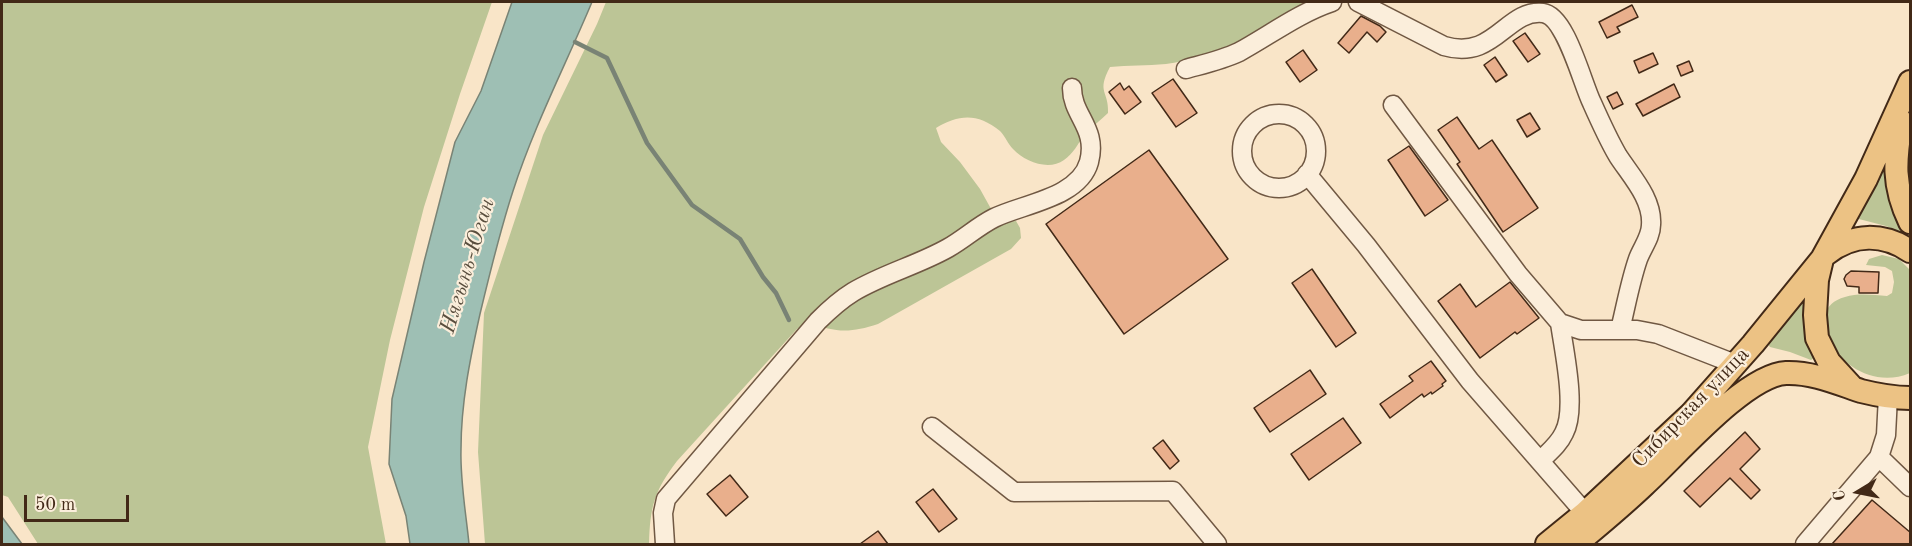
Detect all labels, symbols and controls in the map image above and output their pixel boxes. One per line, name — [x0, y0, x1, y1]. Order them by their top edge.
water label: Нягынь-Юган — [435, 195, 501, 337]
street label: Сибирская улица — [1627, 342, 1755, 474]
north arrow — [1828, 462, 1888, 522]
scale bar — [27, 483, 132, 521]
text: С — [1831, 489, 1849, 502]
text: 50 m — [35, 496, 75, 514]

